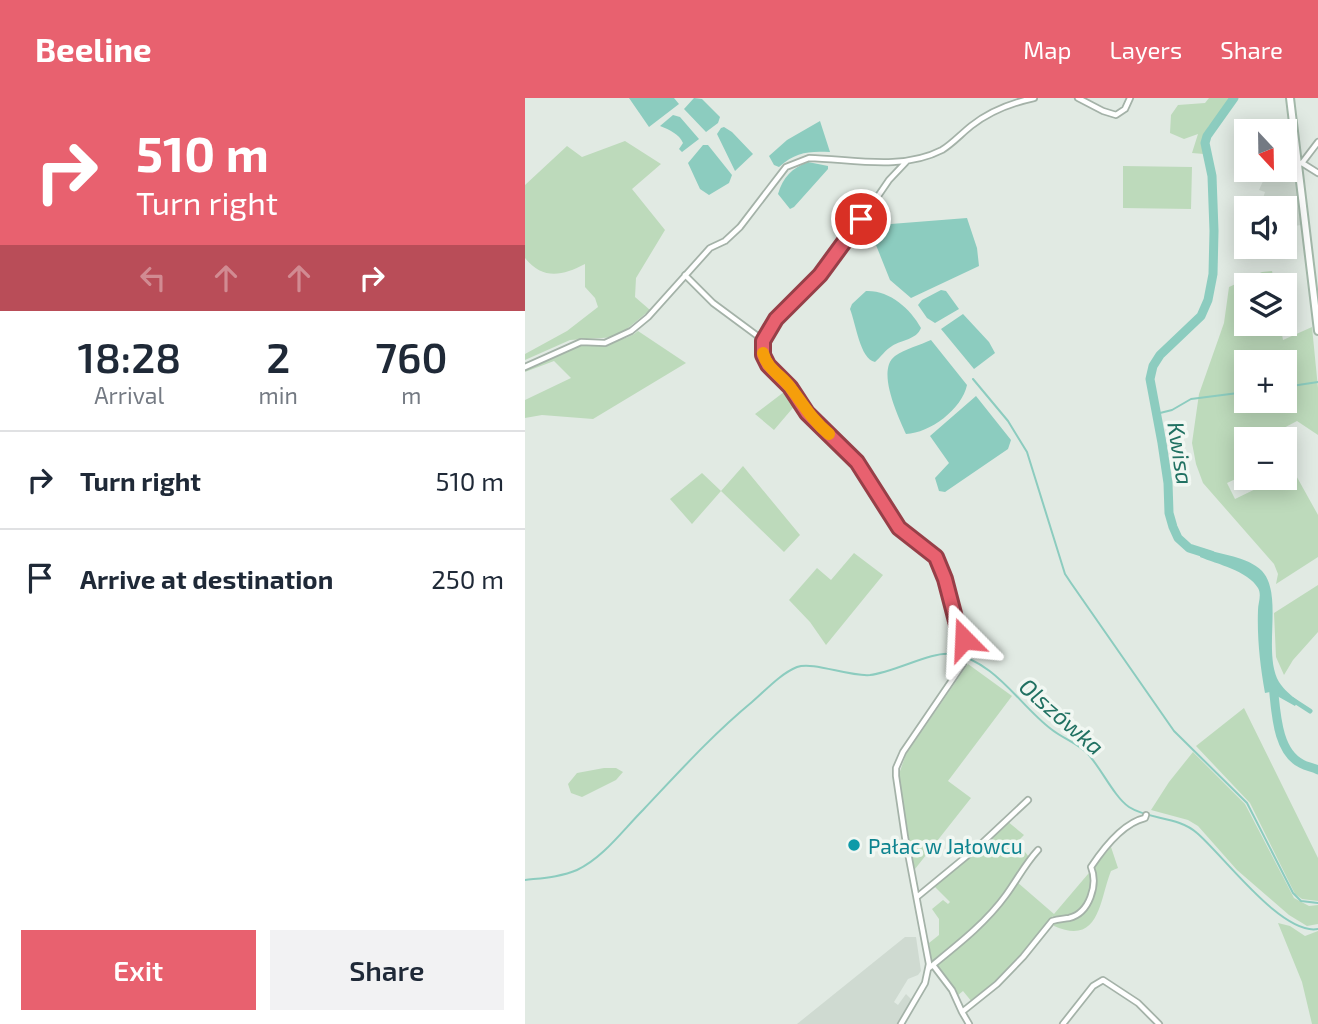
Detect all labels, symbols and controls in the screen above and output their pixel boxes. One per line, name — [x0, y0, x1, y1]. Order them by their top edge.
text: Beeline — [35, 29, 152, 69]
text: Map — [1023, 35, 1071, 64]
text: Layers — [1109, 35, 1182, 64]
text: Share — [1220, 35, 1283, 64]
north arrow — [1234, 119, 1297, 182]
map controls — [1234, 119, 1297, 490]
text: 510 m — [136, 123, 269, 182]
icon: right — [21, 126, 112, 217]
text: Turn right — [136, 183, 278, 221]
pin — [831, 189, 891, 249]
button: sound — [1234, 196, 1297, 259]
icon: arrive — [842, 200, 880, 238]
icon: left — [134, 259, 172, 297]
icon: ahead — [207, 259, 245, 297]
icon: ahead — [280, 259, 318, 297]
icon: right — [353, 259, 391, 297]
button: layers — [1234, 273, 1297, 336]
text: 18:28 — [77, 331, 181, 381]
text: 2 — [266, 331, 290, 381]
text: 760 — [375, 331, 448, 381]
button: + — [1234, 350, 1297, 413]
text: Arrival — [94, 381, 164, 409]
text: min — [259, 381, 298, 409]
text: m — [401, 381, 421, 409]
water label: Kwisa — [1162, 420, 1200, 486]
button: − — [1234, 427, 1297, 490]
icon: right — [21, 461, 59, 499]
text: Turn right — [80, 465, 201, 496]
text: 510 m — [435, 465, 504, 496]
icon: arrive — [21, 559, 59, 597]
text: Arrive at destination — [80, 563, 333, 594]
text: 250 m — [431, 563, 504, 594]
position arrow — [927, 602, 1001, 676]
water label: Olszówka — [1014, 672, 1110, 760]
place label: Pałac w Jałowcu — [868, 833, 1023, 858]
marker: Pałac w Jałowcu — [846, 837, 862, 853]
button: Exit — [21, 930, 256, 1010]
button: Share — [270, 930, 504, 1010]

